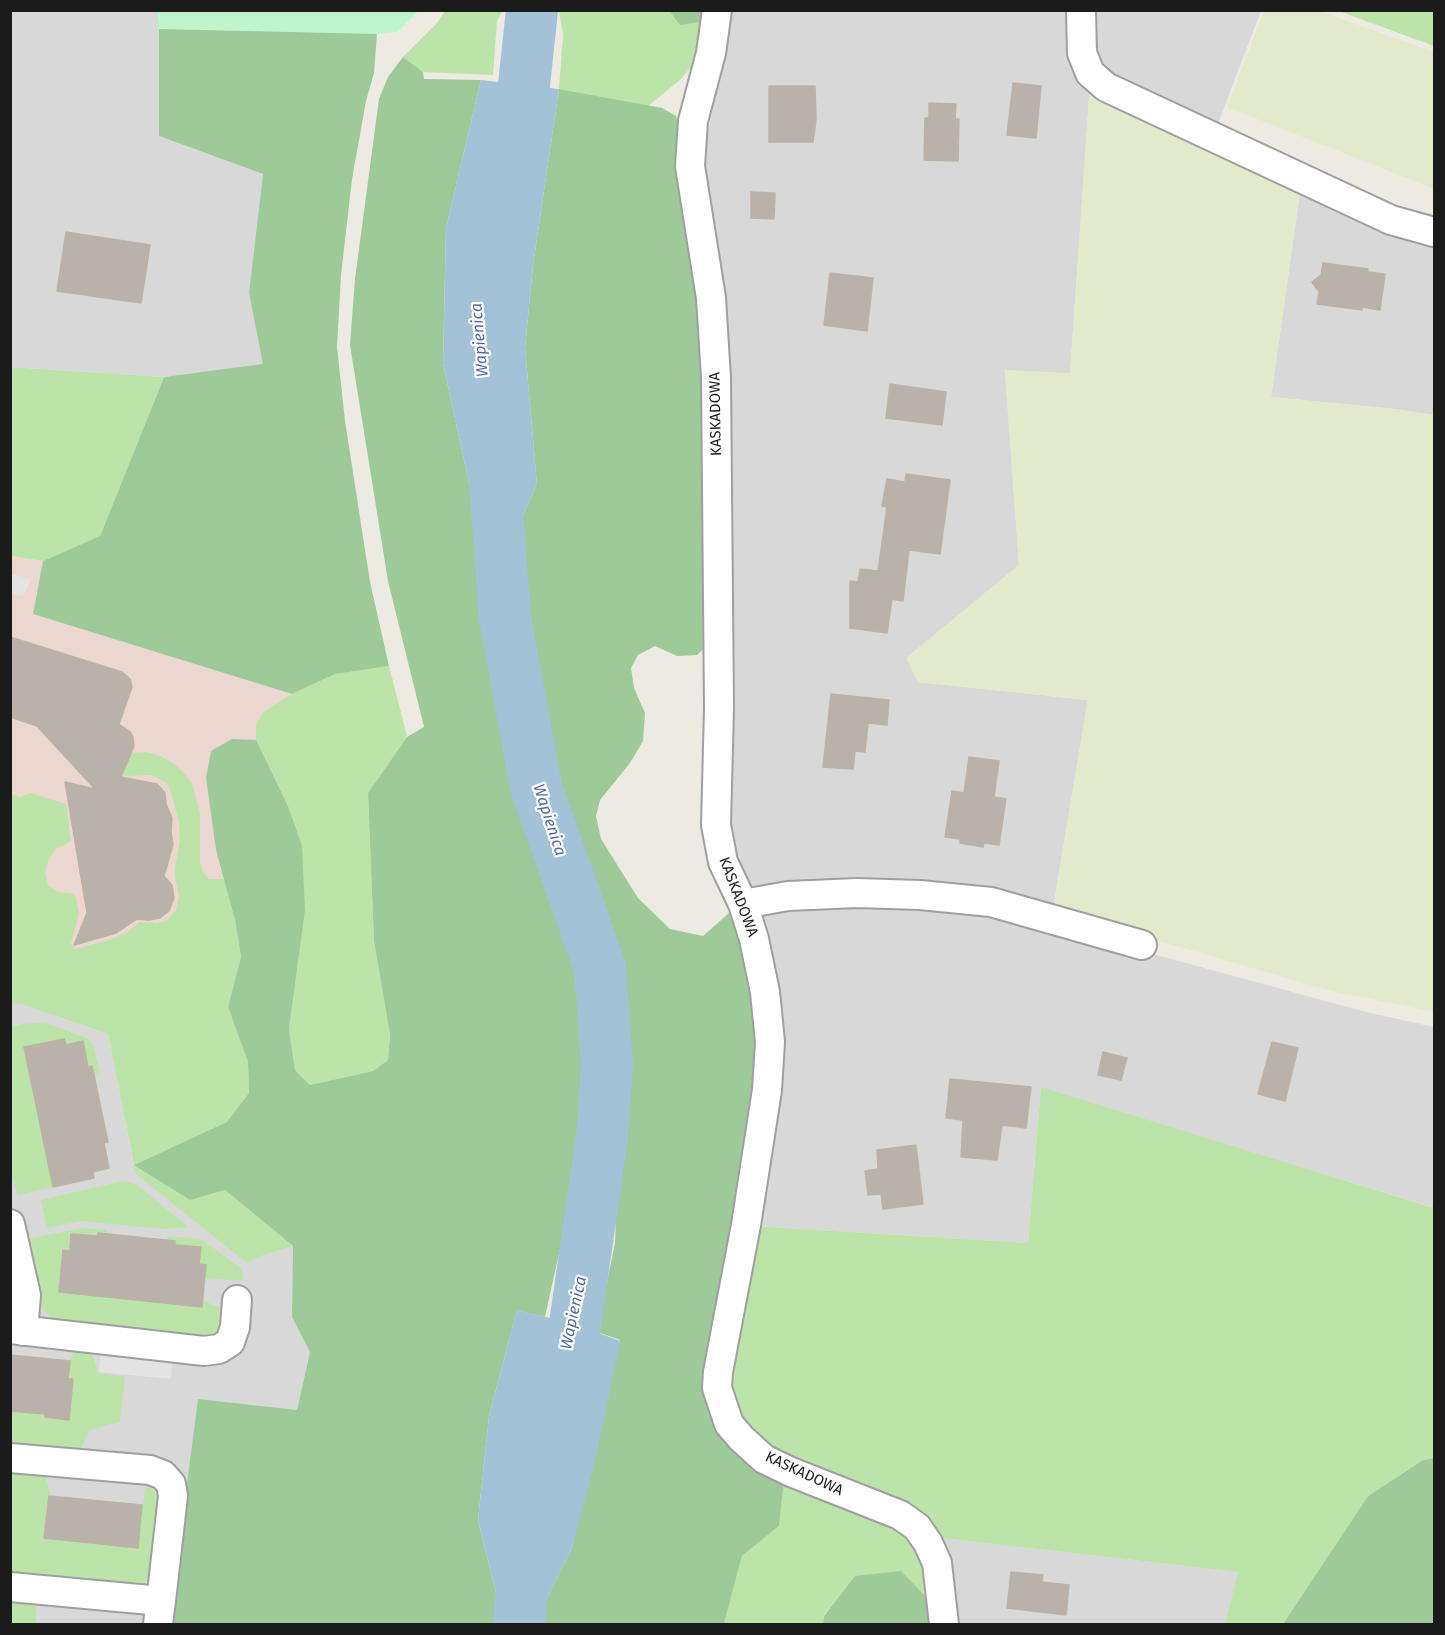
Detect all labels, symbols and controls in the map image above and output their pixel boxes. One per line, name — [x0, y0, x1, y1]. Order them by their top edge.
water label: Wapienica — [467, 302, 493, 378]
street label: KASKADOWA — [706, 372, 726, 456]
water label: Wapienica — [528, 782, 570, 858]
street label: KASKADOWA — [715, 855, 761, 939]
water label: Wapienica — [557, 1275, 591, 1351]
street label: KASKADOWA — [762, 1448, 846, 1500]

